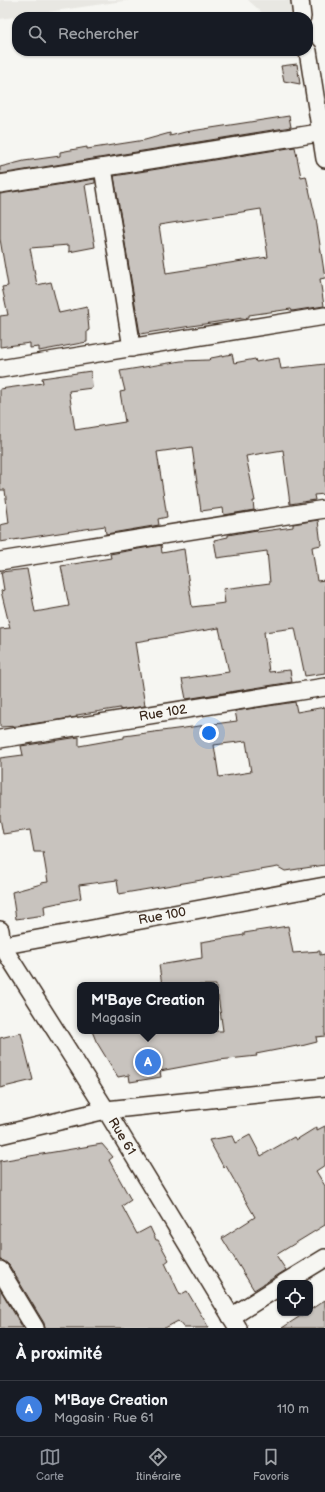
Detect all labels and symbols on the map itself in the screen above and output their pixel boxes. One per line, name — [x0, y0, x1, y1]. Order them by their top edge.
street label: Rue 102 — [138, 701, 188, 725]
your location — [199, 723, 219, 743]
street label: Rue 100 — [137, 904, 188, 928]
pin: A — [135, 1047, 161, 1077]
street label: Rue 61 — [105, 1115, 139, 1158]

